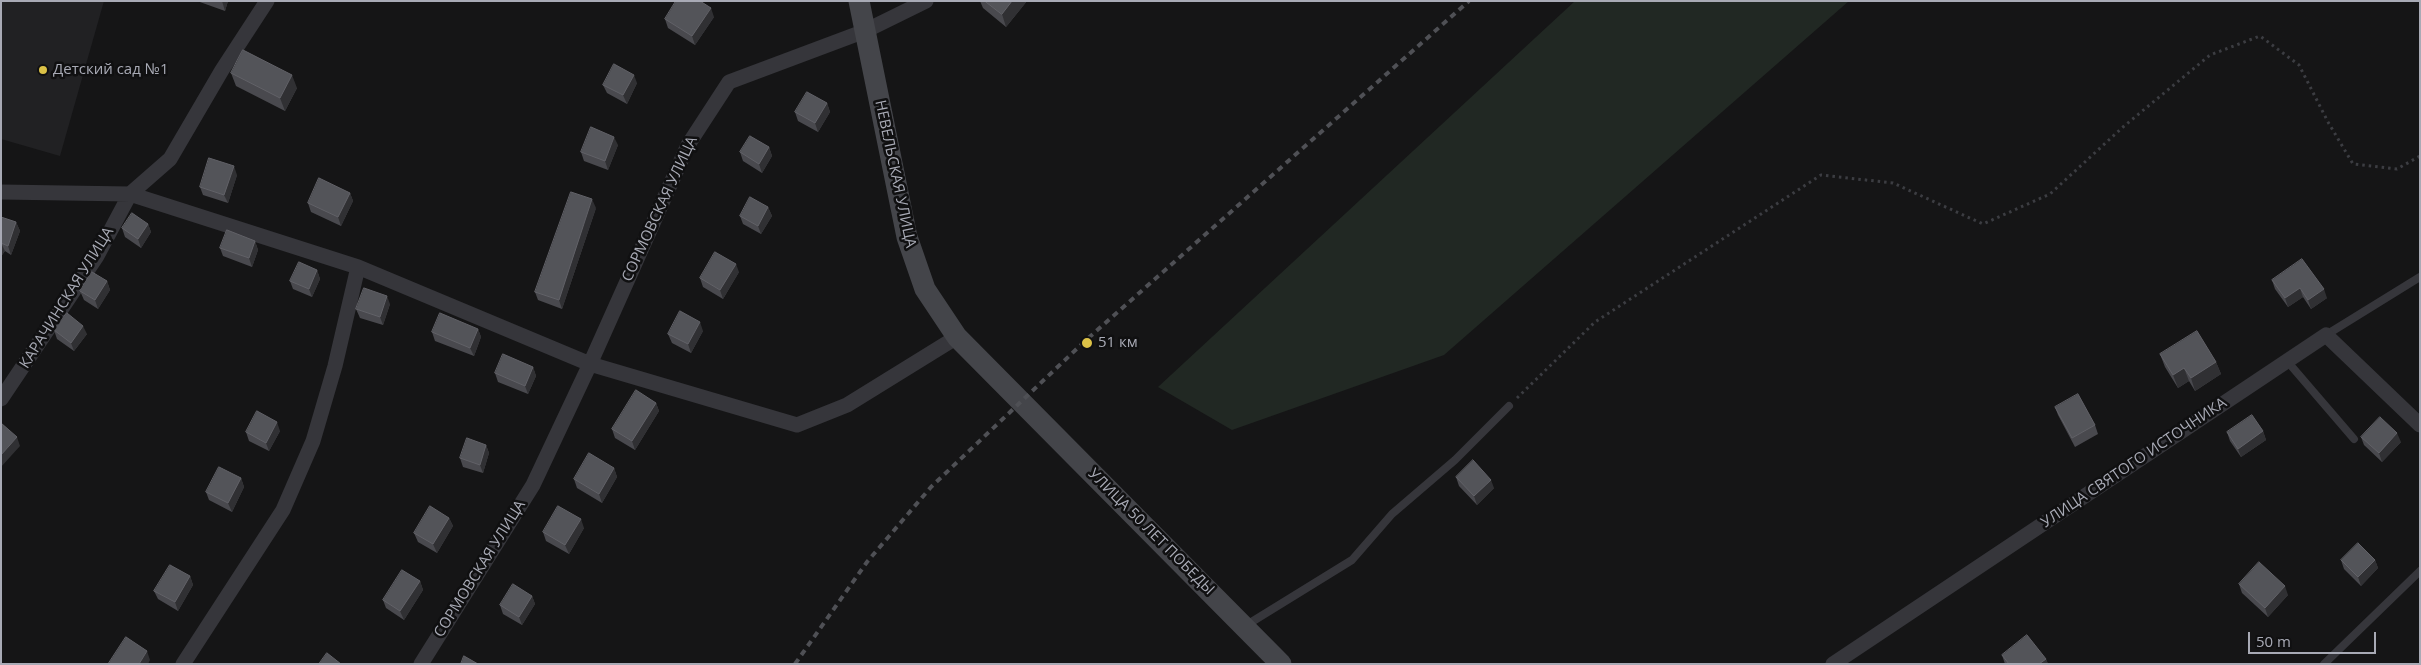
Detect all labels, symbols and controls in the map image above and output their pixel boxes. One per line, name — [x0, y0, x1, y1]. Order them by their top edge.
place label: Детский сад №1 — [53, 61, 169, 79]
marker: Детский сад №1 — [37, 64, 49, 76]
street label: НЕВЕЛЬСКАЯ УЛИЦА — [871, 98, 919, 250]
street label: СОРМОВСКАЯ УЛИЦА — [618, 134, 702, 284]
street label: КАРАЧИНСКАЯ УЛИЦА — [16, 224, 118, 372]
place label: 51 км — [1098, 334, 1138, 352]
marker: 51 км — [1080, 336, 1094, 350]
street label: УЛИЦА СВЯТОГО ИСТОЧНИКА — [2038, 394, 2230, 532]
street label: УЛИЦА 50 ЛЕТ ПОБЕДЫ — [1084, 465, 1218, 599]
street label: СОРМОВСКАЯ УЛИЦА — [430, 497, 530, 641]
scale bar — [2251, 622, 2378, 654]
text: 50 m — [2256, 631, 2291, 651]

